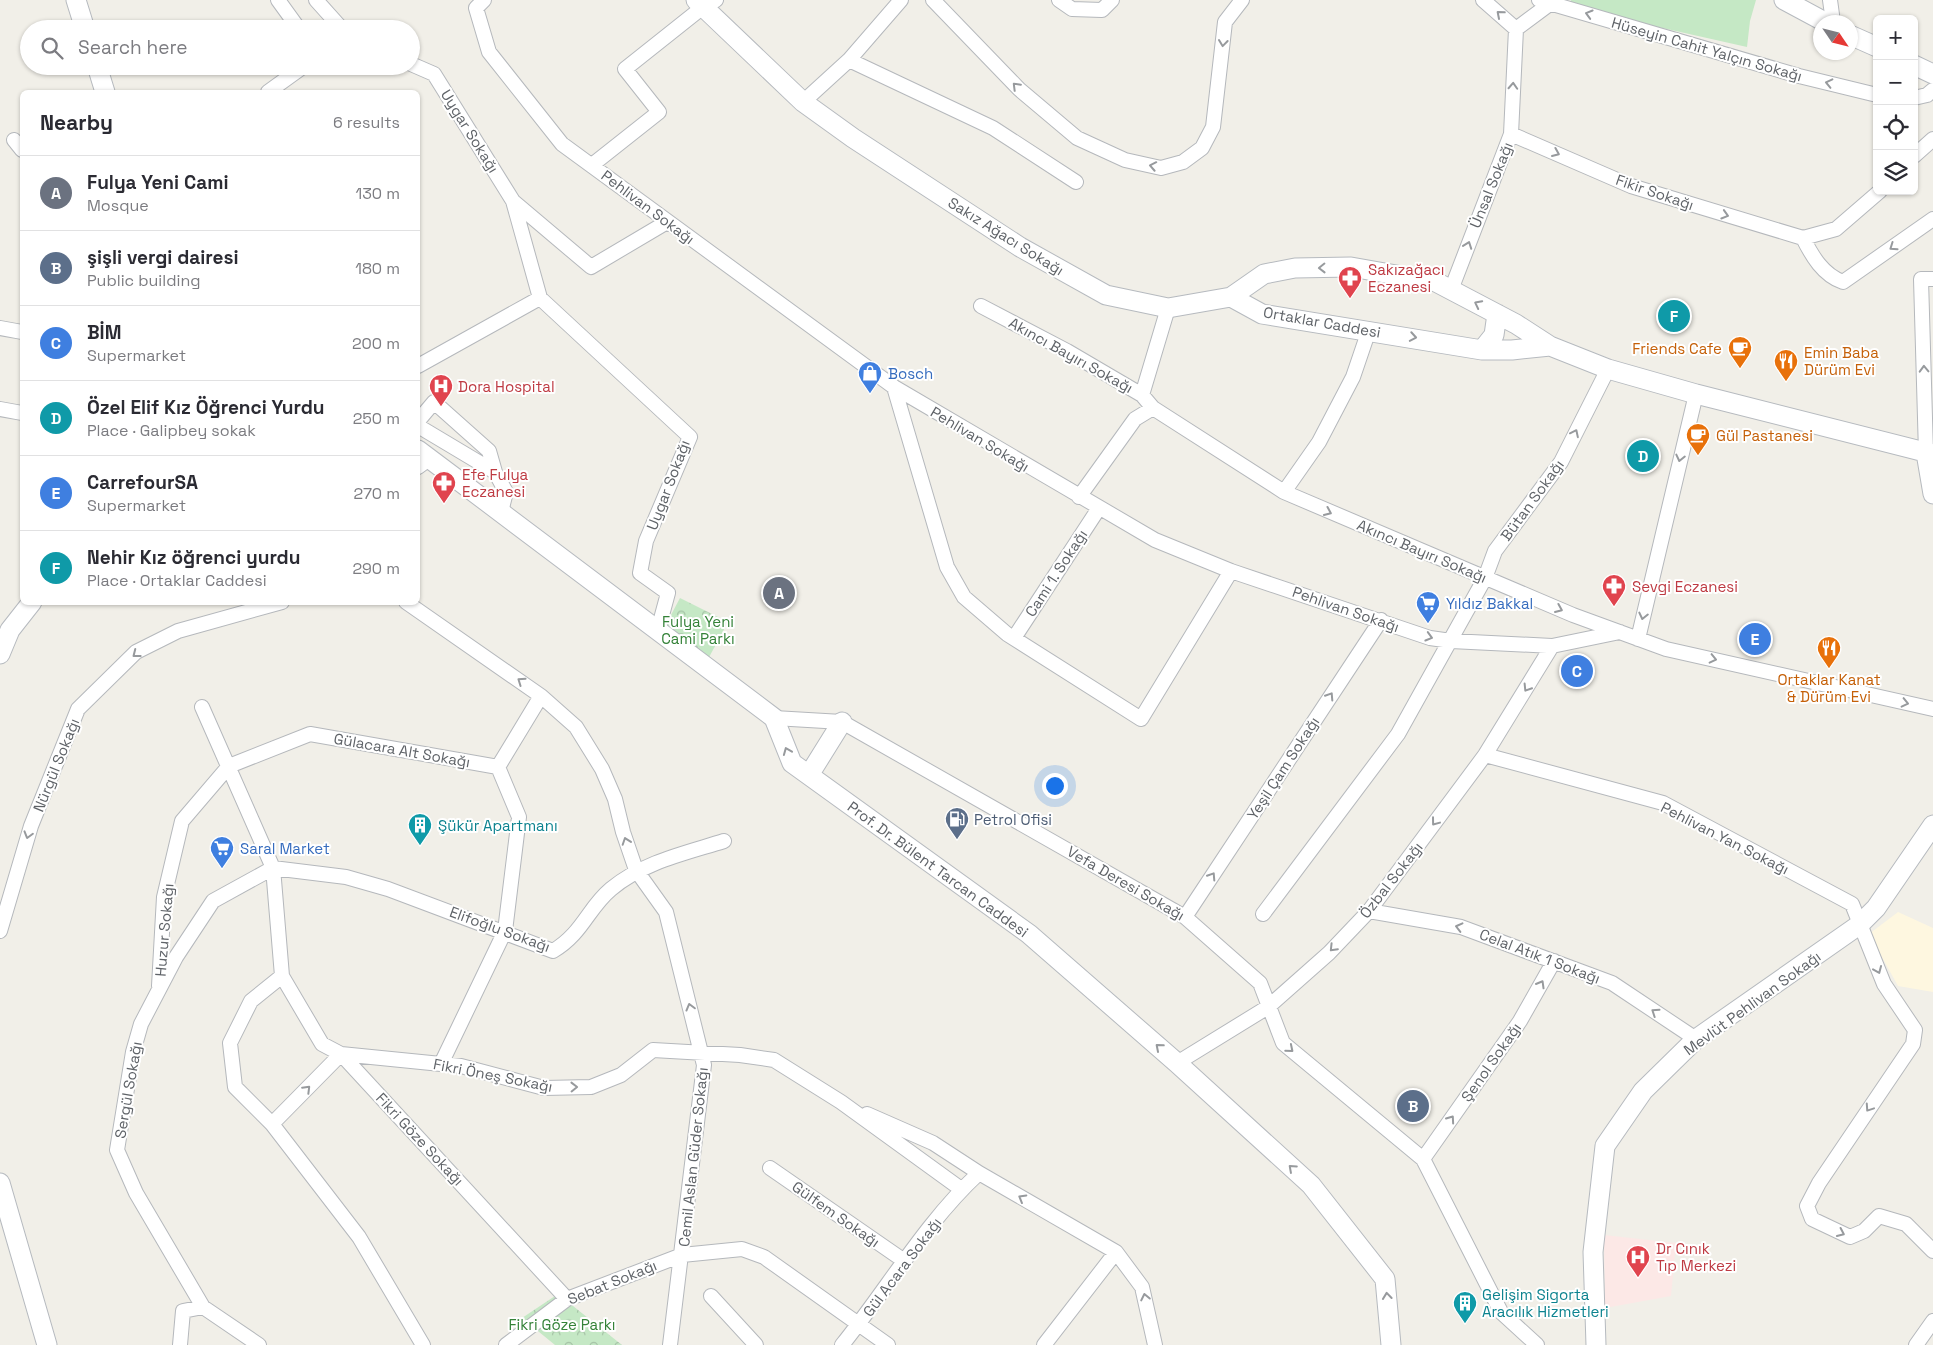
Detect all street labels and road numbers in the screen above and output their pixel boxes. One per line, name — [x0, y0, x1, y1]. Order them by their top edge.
street label: Hüseyin Cahit Yalçın Sokağı — [1610, 13, 1804, 85]
street label: Uygar Sokağı — [437, 86, 503, 176]
street label: Ünsal Sokağı — [1465, 139, 1517, 231]
street label: Pehlivan Sokağı — [598, 166, 698, 248]
street label: Fikir Sokağı — [1614, 170, 1696, 214]
street label: Sakız Ağacı Sokağı — [945, 193, 1067, 279]
street label: Ortaklar Caddesi — [1262, 302, 1382, 342]
street label: Akıncı Bayırı Sokağı — [1005, 313, 1137, 397]
street label: Pehlivan Sokağı — [927, 402, 1033, 476]
street label: Uygar Sokağı — [642, 437, 694, 533]
street label: Bütan Sokağı — [1496, 456, 1568, 544]
street label: Akıncı Bayırı Sokağı — [1354, 515, 1490, 587]
street label: Cami 1. Sokağı — [1021, 526, 1091, 620]
street label: Pehlivan Sokağı — [1290, 582, 1402, 636]
street label: Yeşil Çam Sokağı — [1243, 713, 1323, 823]
street label: Nürgül Sokağı — [29, 716, 83, 814]
street label: Gülacara Alt Sokağı — [332, 729, 472, 771]
street label: Prof. Dr. Bülent Tarcan Caddesi — [844, 797, 1032, 941]
street label: Pehlivan Yan Sokağı — [1658, 797, 1792, 879]
street label: Özbal Sokağı — [1355, 838, 1427, 922]
street label: Vefa Deresi Sokağı — [1064, 842, 1188, 924]
street label: Huzur Sokağı — [150, 883, 178, 977]
street label: Elifoğlu Sokağı — [447, 902, 553, 956]
street label: Celal Atık 1 Sokağı — [1477, 924, 1603, 988]
street label: Mevlüt Pehlivan Sokağı — [1680, 947, 1824, 1059]
street label: Şenol Sokağı — [1457, 1019, 1525, 1105]
street label: Sergül Sokağı — [110, 1040, 146, 1140]
street label: Fikri Öneş Sokağı — [432, 1054, 554, 1096]
street label: Cemil Aslan Güder Sokağı — [674, 1066, 712, 1248]
street label: Fikri Göze Sokağı — [372, 1089, 468, 1189]
street label: Gülfem Sokağı — [788, 1177, 884, 1251]
street label: Gül Acara Sokağı — [858, 1214, 946, 1320]
street label: Sebat Sokağı — [565, 1255, 659, 1309]

